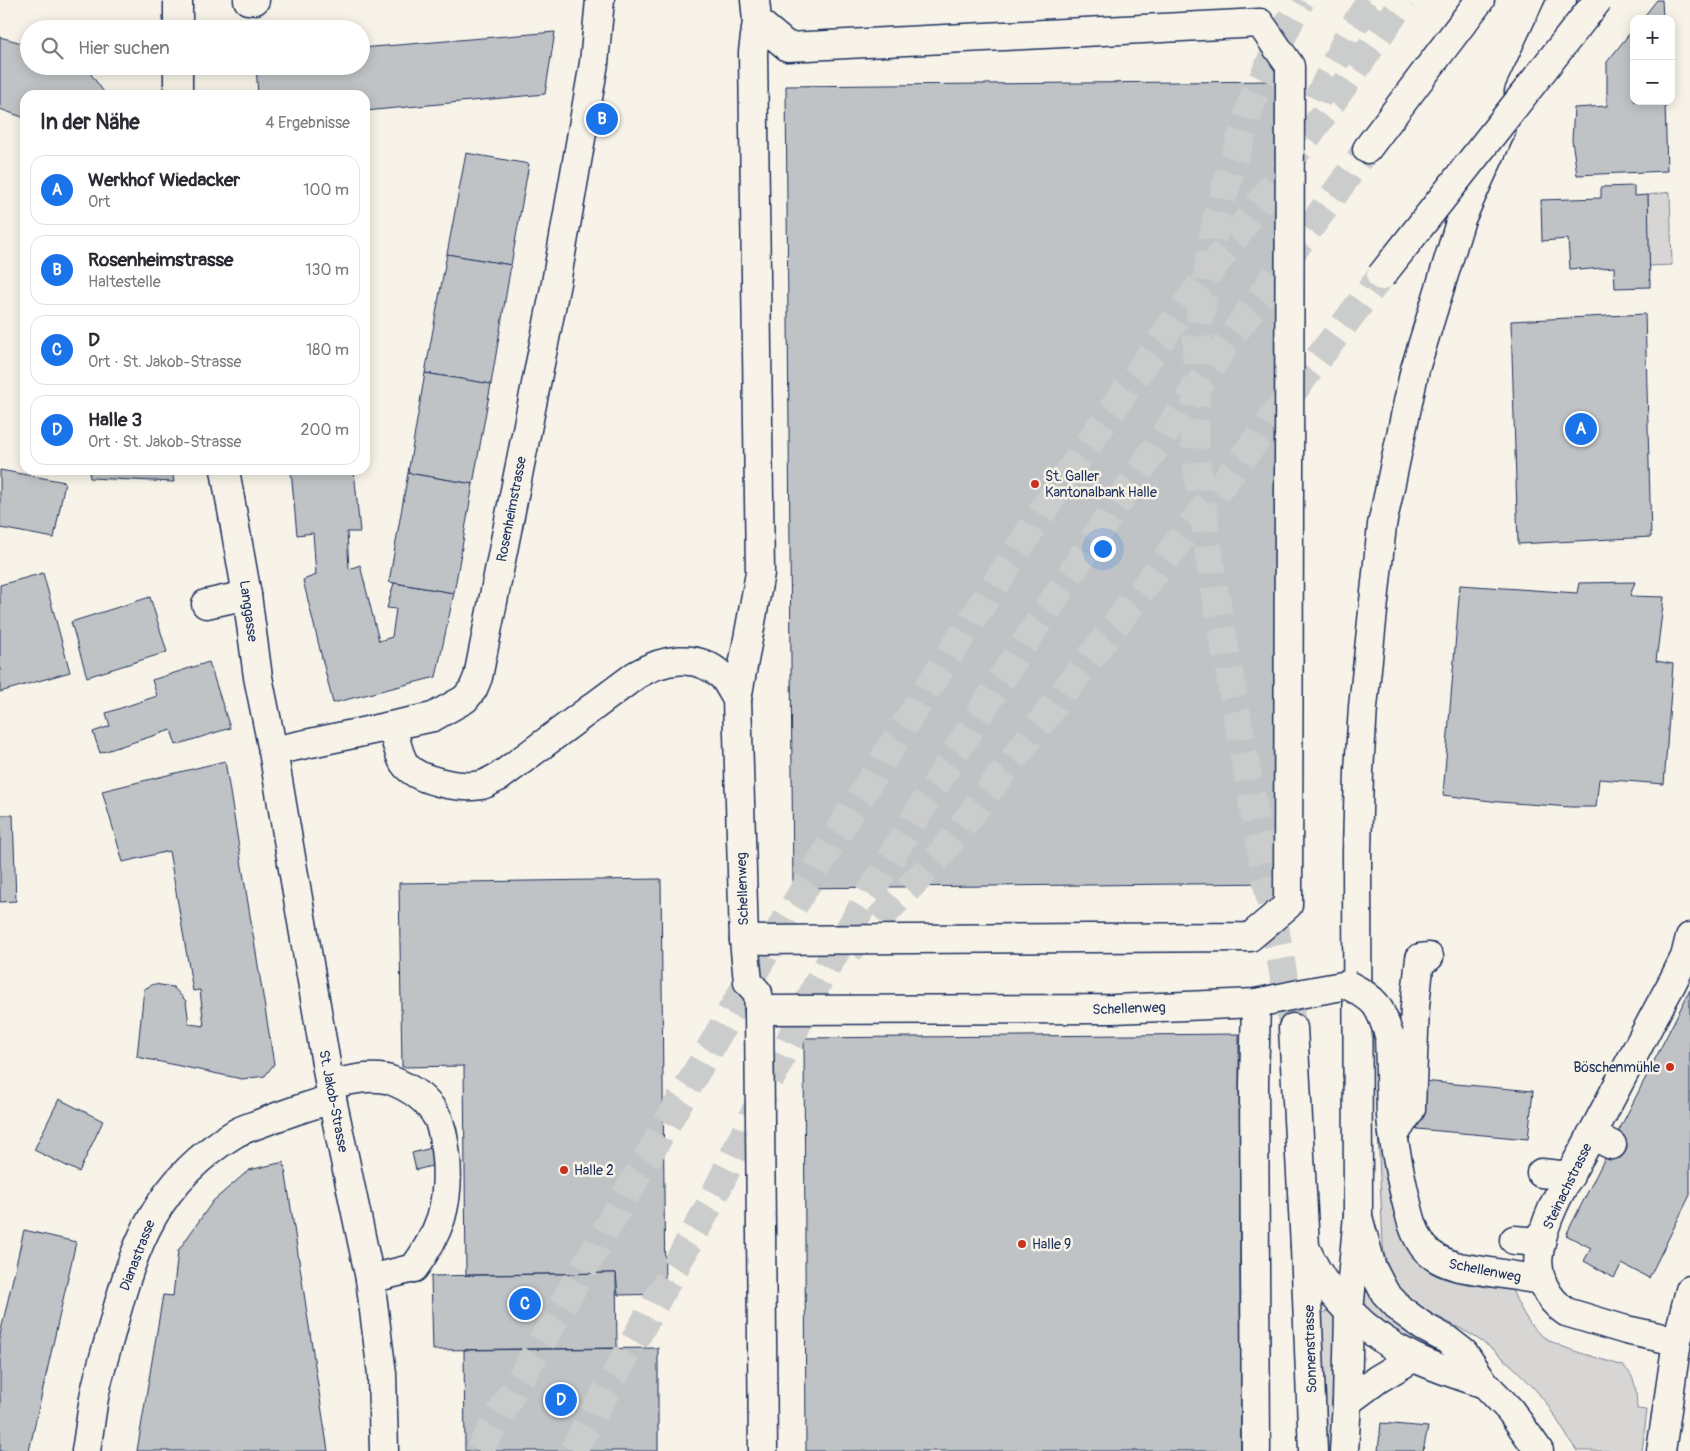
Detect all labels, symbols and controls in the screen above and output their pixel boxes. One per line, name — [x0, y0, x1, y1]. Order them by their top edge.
map controls — [1630, 15, 1675, 105]
button: + — [1630, 15, 1675, 60]
search box — [20, 20, 370, 75]
icon: search — [38, 34, 66, 62]
text: Hier suchen — [78, 36, 170, 60]
button: − — [1630, 60, 1675, 105]
pin: B — [586, 100, 618, 138]
text: In der Nähe — [40, 109, 140, 136]
text: 4 Ergebnisse — [265, 113, 350, 133]
text: Werkhof Wiedacker — [88, 168, 240, 192]
text: A — [52, 180, 62, 200]
text: 100 m — [303, 180, 349, 200]
text: Ort — [88, 192, 110, 212]
text: Rosenheimstrasse — [88, 248, 233, 272]
text: B — [52, 260, 62, 280]
text: 130 m — [305, 260, 349, 280]
text: Haltestelle — [88, 272, 161, 292]
text: D — [88, 328, 100, 352]
text: C — [52, 340, 62, 360]
text: 180 m — [306, 340, 349, 360]
text: Ort · St. Jakob-Strasse — [88, 352, 241, 372]
text: Halle 3 — [88, 408, 142, 432]
pin: A — [1565, 410, 1597, 448]
text: D — [52, 420, 62, 440]
text: 200 m — [301, 420, 349, 440]
text: Ort · St. Jakob-Strasse — [88, 432, 241, 452]
street label: Rosenheimstrasse — [493, 455, 530, 563]
place label: St. Galler Kantonalbank Halle — [1045, 468, 1157, 501]
marker: St. Galler Kantonalbank Halle — [1029, 478, 1041, 490]
your location — [1090, 536, 1116, 562]
street label: Langgasse — [236, 579, 261, 643]
street label: Schellenweg — [733, 852, 752, 926]
street label: Schellenweg — [1092, 999, 1166, 1018]
street label: St. Jakob-Strasse — [315, 1048, 352, 1154]
place label: Böschenmühle — [1573, 1059, 1660, 1076]
marker: Böschenmühle — [1664, 1061, 1676, 1073]
street label: Steinachstrasse — [1539, 1140, 1596, 1232]
place label: Halle 2 — [574, 1162, 614, 1179]
marker: Halle 2 — [558, 1164, 570, 1176]
street label: Dianastrasse — [116, 1217, 159, 1293]
place label: Halle 9 — [1032, 1236, 1071, 1253]
marker: Halle 9 — [1016, 1238, 1028, 1250]
street label: Schellenweg — [1447, 1255, 1523, 1286]
pin: C — [509, 1285, 541, 1323]
street label: Sonnenstrasse — [1300, 1304, 1321, 1393]
pin: D — [545, 1381, 577, 1419]

